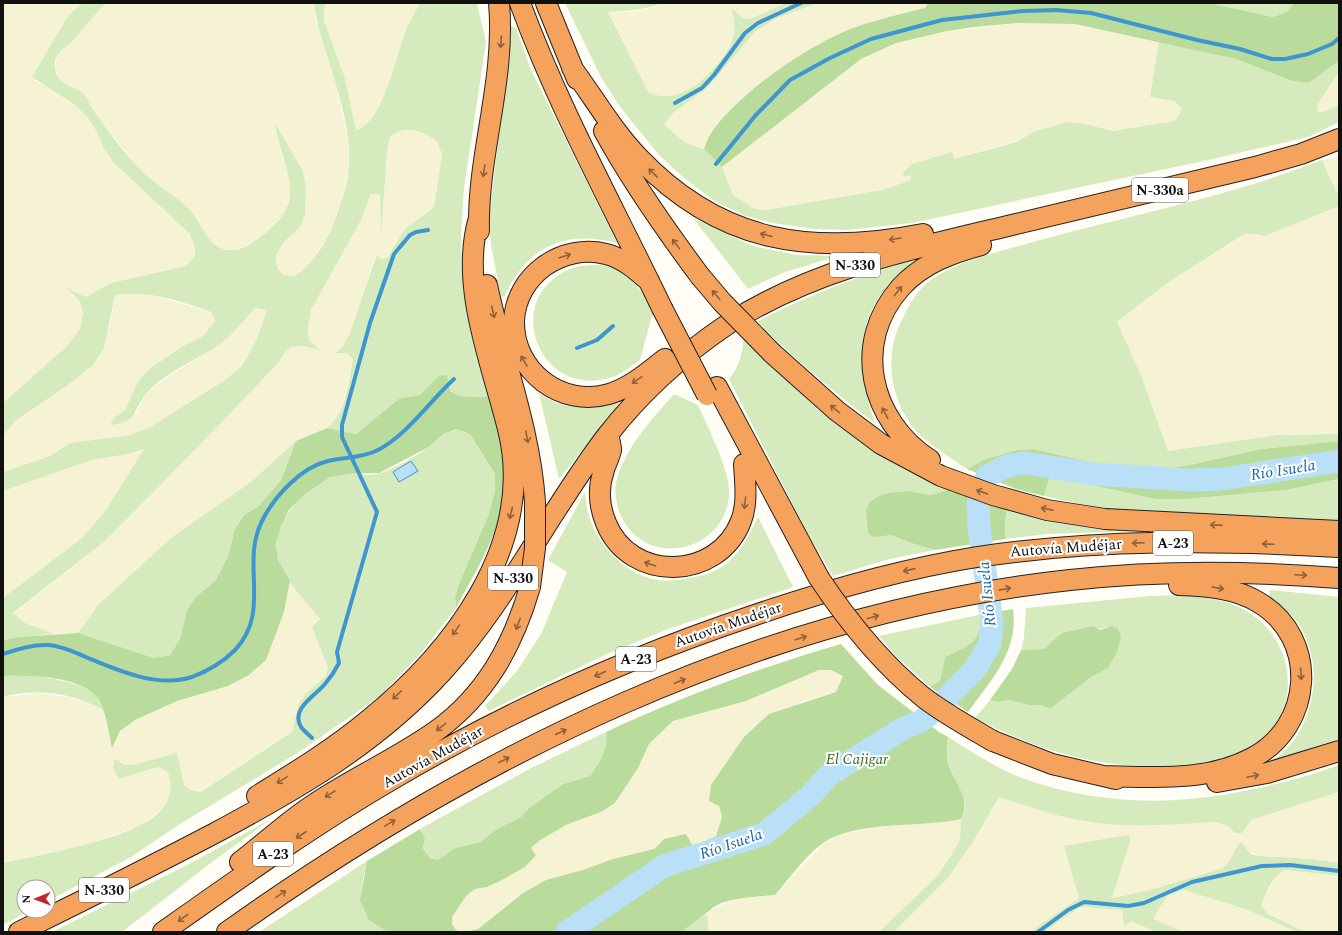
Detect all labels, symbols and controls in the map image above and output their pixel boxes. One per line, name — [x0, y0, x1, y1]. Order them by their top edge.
one-way arrow — [497, 35, 504, 48]
one-way arrow — [480, 164, 488, 177]
one-way arrow — [648, 168, 659, 177]
road number: N-330a — [1132, 178, 1188, 202]
one-way arrow — [759, 231, 772, 239]
one-way arrow — [888, 235, 901, 243]
one-way arrow — [672, 239, 681, 250]
one-way arrow — [559, 251, 571, 259]
road number: N-330 — [830, 253, 880, 277]
one-way arrow — [894, 286, 903, 297]
one-way arrow — [711, 289, 720, 300]
one-way arrow — [490, 305, 497, 318]
one-way arrow — [520, 355, 528, 367]
one-way arrow — [632, 376, 643, 384]
one-way arrow — [829, 405, 840, 414]
one-way arrow — [881, 407, 889, 419]
one-way arrow — [523, 431, 531, 444]
water label: Río Isuela — [1249, 453, 1317, 487]
one-way arrow — [977, 487, 989, 495]
one-way arrow — [741, 496, 749, 509]
one-way arrow — [1041, 505, 1054, 513]
one-way arrow — [507, 507, 514, 520]
one-way arrow — [1210, 521, 1223, 528]
road number: A-23 — [1153, 531, 1193, 555]
street label: Autovía Mudéjar — [1009, 533, 1123, 563]
one-way arrow — [1132, 539, 1145, 547]
one-way arrow — [1262, 540, 1275, 547]
one-way arrow — [644, 560, 657, 567]
water label: Río Isuela — [972, 560, 1002, 628]
road number: N-330 — [488, 566, 538, 590]
one-way arrow — [903, 567, 916, 575]
one-way arrow — [1294, 572, 1307, 579]
one-way arrow — [998, 585, 1011, 593]
one-way arrow — [1211, 585, 1224, 593]
street label: Autovía Mudéjar — [671, 596, 785, 654]
one-way arrow — [866, 613, 879, 620]
one-way arrow — [513, 618, 521, 630]
one-way arrow — [452, 624, 460, 635]
one-way arrow — [795, 634, 808, 641]
road number: A-23 — [616, 647, 656, 671]
one-way arrow — [1298, 667, 1305, 680]
one-way arrow — [595, 671, 607, 678]
one-way arrow — [674, 676, 686, 684]
one-way arrow — [393, 690, 403, 699]
street label: Autovía Mudéjar — [378, 720, 488, 794]
one-way arrow — [436, 723, 447, 731]
one-way arrow — [554, 728, 566, 735]
park label: El Cajigar — [826, 748, 889, 771]
one-way arrow — [498, 756, 510, 763]
one-way arrow — [1246, 771, 1259, 779]
one-way arrow — [276, 777, 288, 785]
one-way arrow — [324, 791, 336, 799]
one-way arrow — [384, 819, 396, 827]
water label: Río Isuela — [696, 822, 766, 866]
one-way arrow — [296, 831, 307, 839]
road number: A-23 — [253, 842, 293, 866]
road number: N-330 — [79, 878, 129, 902]
north arrow — [16, 879, 56, 919]
one-way arrow — [275, 890, 286, 898]
text: N — [18, 895, 35, 904]
one-way arrow — [177, 914, 188, 922]

